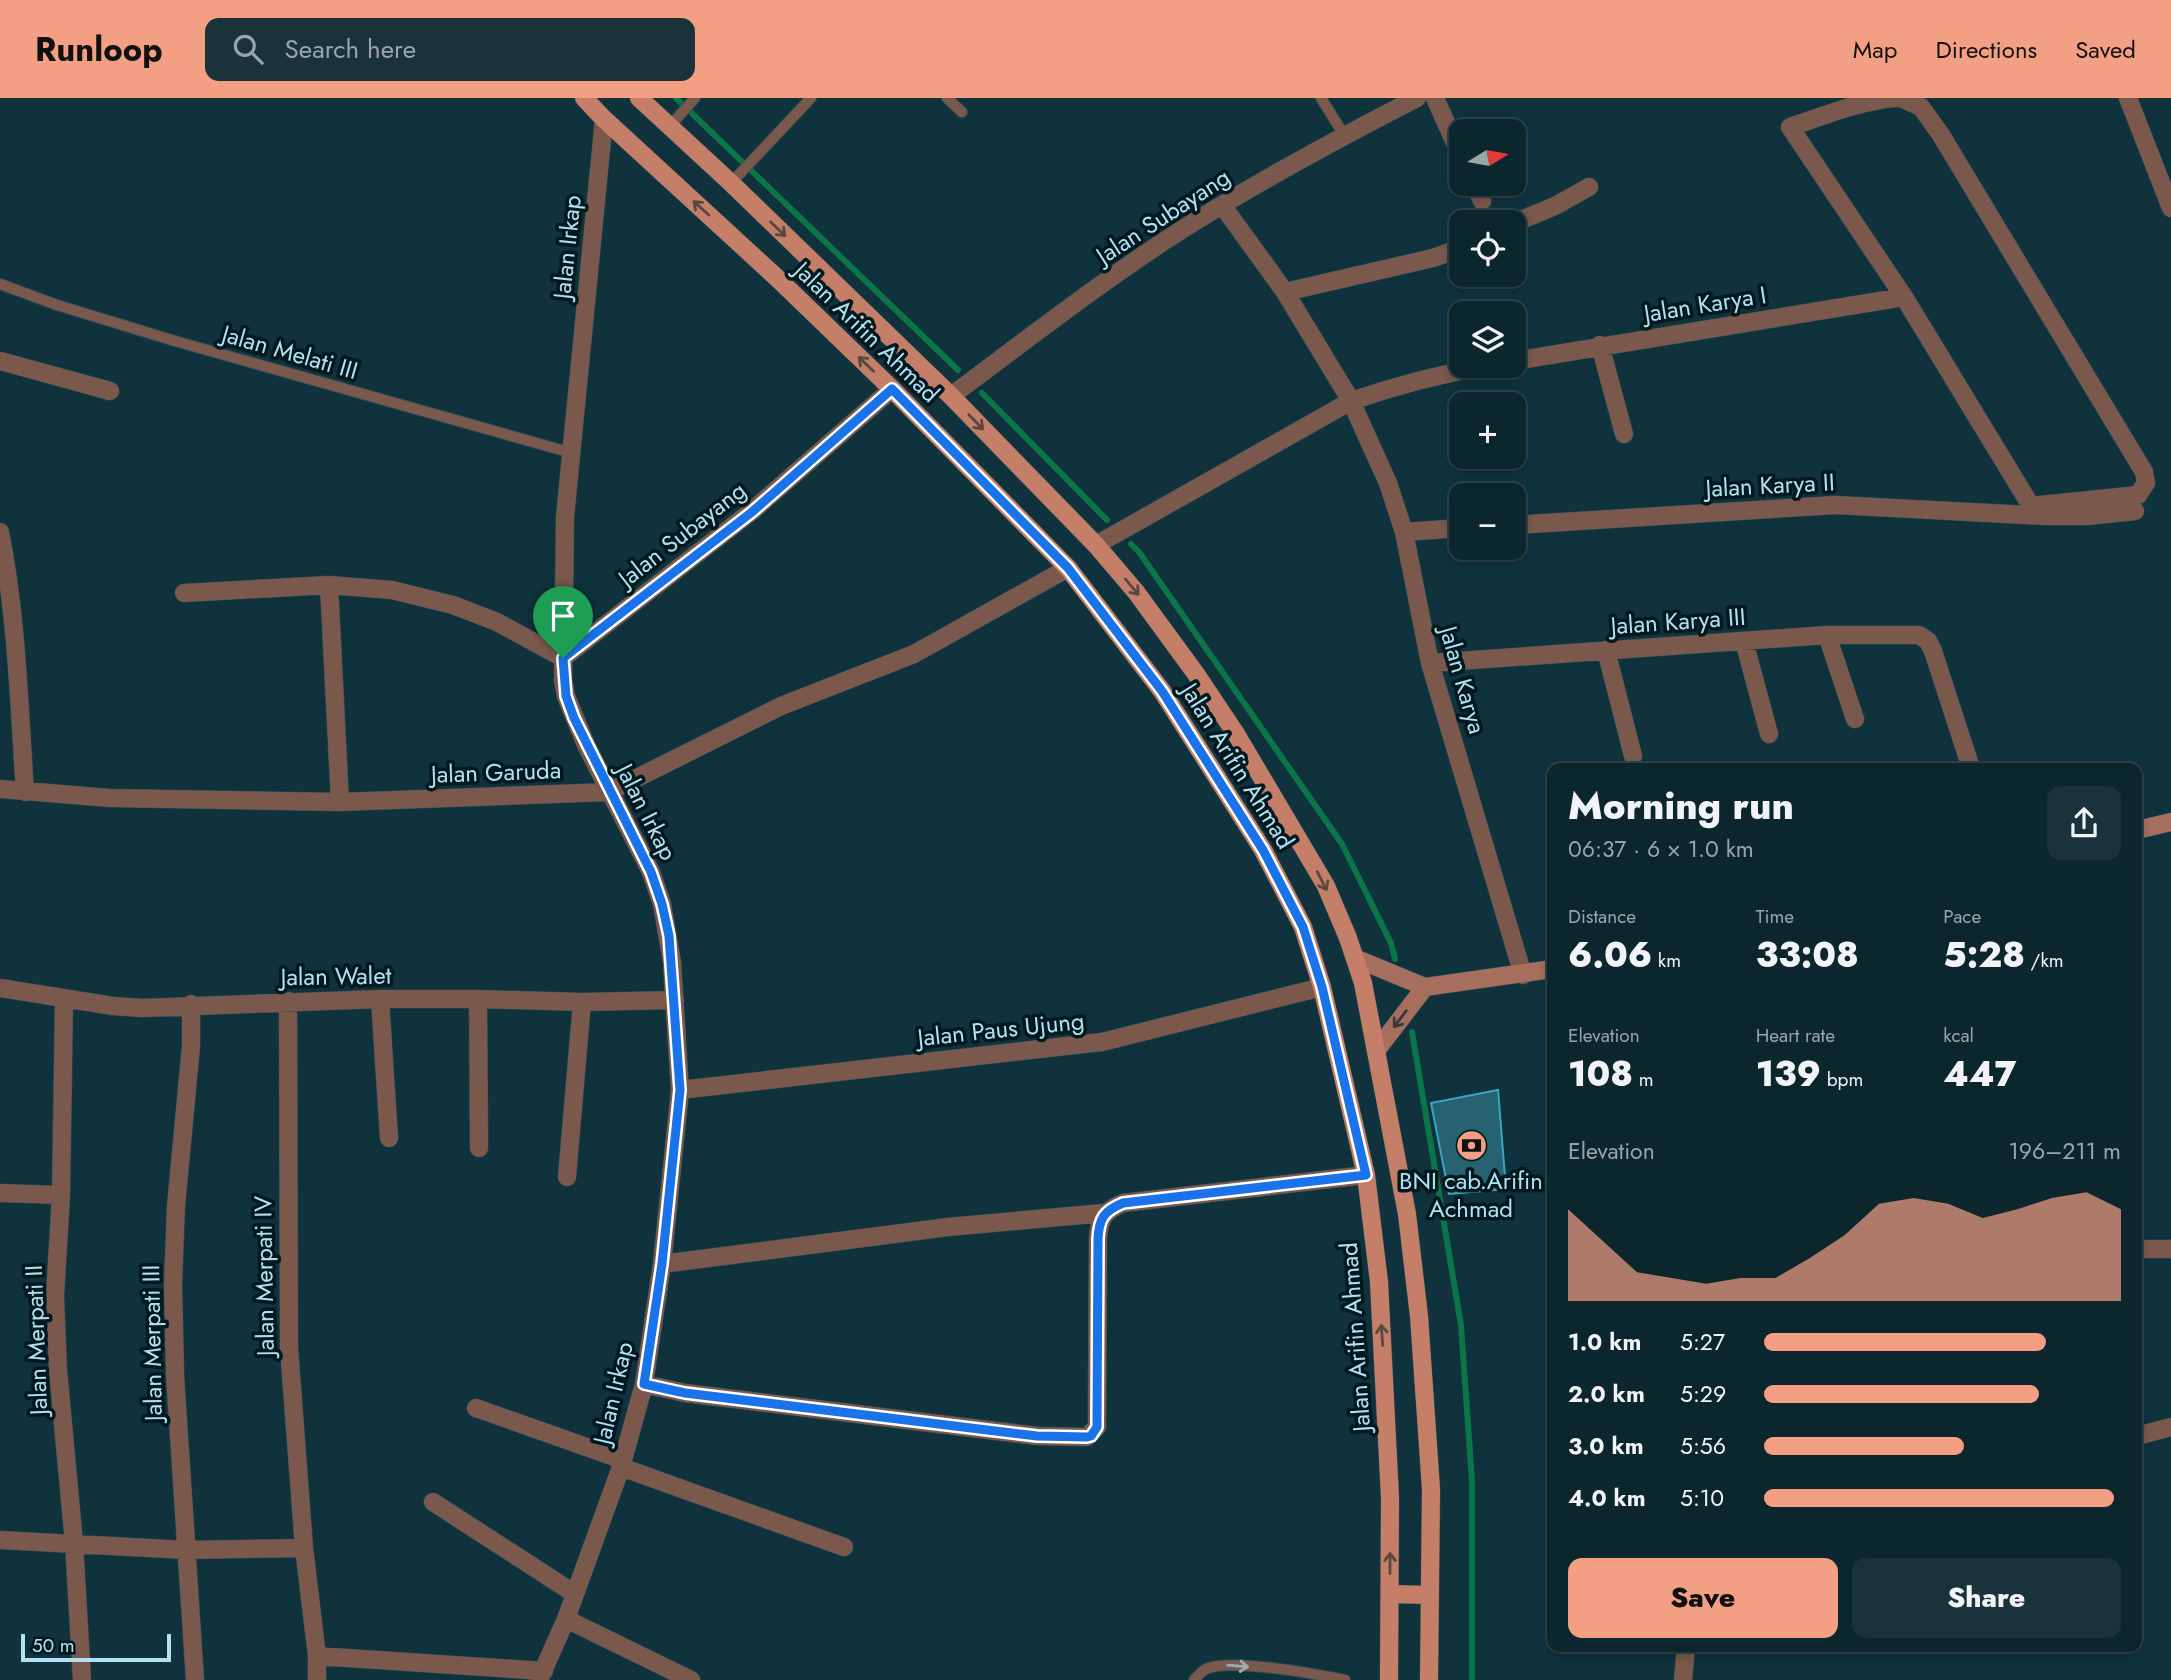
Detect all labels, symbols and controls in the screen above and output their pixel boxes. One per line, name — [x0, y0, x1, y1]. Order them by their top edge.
search box — [205, 18, 695, 81]
text: Runloop — [35, 26, 163, 73]
icon: search — [229, 30, 267, 68]
text: Search here — [285, 30, 416, 68]
text: Map — [1853, 32, 1898, 67]
text: Directions — [1936, 32, 2037, 67]
text: Saved — [2075, 32, 2136, 67]
north arrow — [1449, 119, 1526, 196]
map controls — [1449, 119, 1526, 560]
street label: Jalan Subayang — [1087, 160, 1237, 274]
street label: Jalan Irkap — [544, 193, 590, 304]
one-way arrow — [692, 200, 710, 216]
button: locate — [1449, 210, 1526, 287]
one-way arrow — [769, 220, 786, 237]
street label: Jalan Arifin Ahmad — [784, 251, 947, 411]
street label: Jalan Karya I — [1638, 277, 1769, 331]
button: layers — [1449, 301, 1526, 378]
street label: Jalan Melati III — [215, 315, 362, 388]
one-way arrow — [858, 356, 875, 373]
button: + — [1449, 392, 1526, 469]
one-way arrow — [968, 413, 985, 430]
street label: Jalan Karya II — [1702, 464, 1835, 506]
street label: Jalan Subayang — [608, 473, 753, 597]
button: − — [1449, 483, 1526, 560]
one-way arrow — [1124, 578, 1140, 596]
pin — [533, 586, 593, 658]
icon: arrive — [544, 597, 582, 635]
street label: Jalan Karya III — [1606, 599, 1747, 643]
street label: Jalan Karya — [1430, 619, 1495, 738]
street label: Jalan Arifin Ahmad — [1171, 674, 1303, 856]
street label: Jalan Garuda — [427, 752, 562, 792]
street label: Jalan Irkap — [606, 755, 686, 866]
text: Morning run — [1568, 778, 1794, 833]
button: share — [2047, 786, 2121, 860]
text: 06:37 · 6 × 1.0 km — [1568, 832, 1754, 866]
one-way arrow — [1316, 870, 1330, 890]
text: Distance — [1568, 903, 1636, 930]
text: Time — [1756, 903, 1794, 930]
text: Pace — [1943, 903, 1981, 930]
text: 6.06 — [1568, 930, 1652, 980]
text: 33:08 — [1756, 930, 1859, 980]
text: 5:28 — [1943, 930, 2025, 980]
text: km — [1652, 947, 1681, 974]
text: /km — [2025, 947, 2064, 974]
street label: Jalan Walet — [277, 958, 392, 995]
street label: Jalan Paus Ujung — [913, 1003, 1086, 1055]
one-way arrow — [1393, 1009, 1408, 1028]
text: Elevation — [1568, 1022, 1640, 1049]
text: Heart rate — [1756, 1022, 1835, 1049]
text: kcal — [1943, 1022, 1974, 1049]
text: 108 — [1568, 1049, 1633, 1099]
text: 139 — [1756, 1049, 1821, 1099]
text: 447 — [1943, 1049, 2016, 1099]
text: m — [1633, 1066, 1654, 1093]
text: bpm — [1821, 1066, 1863, 1093]
bank icon: BNI cab.Arifin Achmad — [1454, 1129, 1488, 1163]
text: Elevation — [1568, 1134, 1655, 1168]
text: 196–211 m — [2009, 1134, 2121, 1168]
place label: BNI cab.Arifin Achmad — [1399, 1163, 1543, 1226]
street label: Jalan Merpati IV — [245, 1195, 283, 1359]
street label: Jalan Arifin Ahmad — [1331, 1241, 1379, 1436]
street label: Jalan Merpati II — [16, 1264, 56, 1419]
street label: Jalan Merpati III — [133, 1265, 171, 1424]
one-way arrow — [1375, 1325, 1388, 1347]
text: 1.0 km — [1568, 1325, 1641, 1359]
text: 5:27 — [1680, 1325, 1725, 1359]
street label: Jalan Irkap — [584, 1338, 642, 1451]
text: 2.0 km — [1568, 1377, 1645, 1411]
text: 5:29 — [1680, 1377, 1726, 1411]
text: 3.0 km — [1568, 1429, 1644, 1463]
text: 5:56 — [1680, 1429, 1726, 1463]
text: 4.0 km — [1568, 1481, 1646, 1515]
text: 5:10 — [1680, 1481, 1724, 1515]
one-way arrow — [1383, 1552, 1397, 1575]
button: Save — [1568, 1558, 1838, 1638]
button: Share — [1852, 1558, 2121, 1638]
scale bar — [21, 1631, 172, 1663]
text: 50 m — [32, 1632, 75, 1659]
one-way arrow — [1226, 1660, 1249, 1673]

